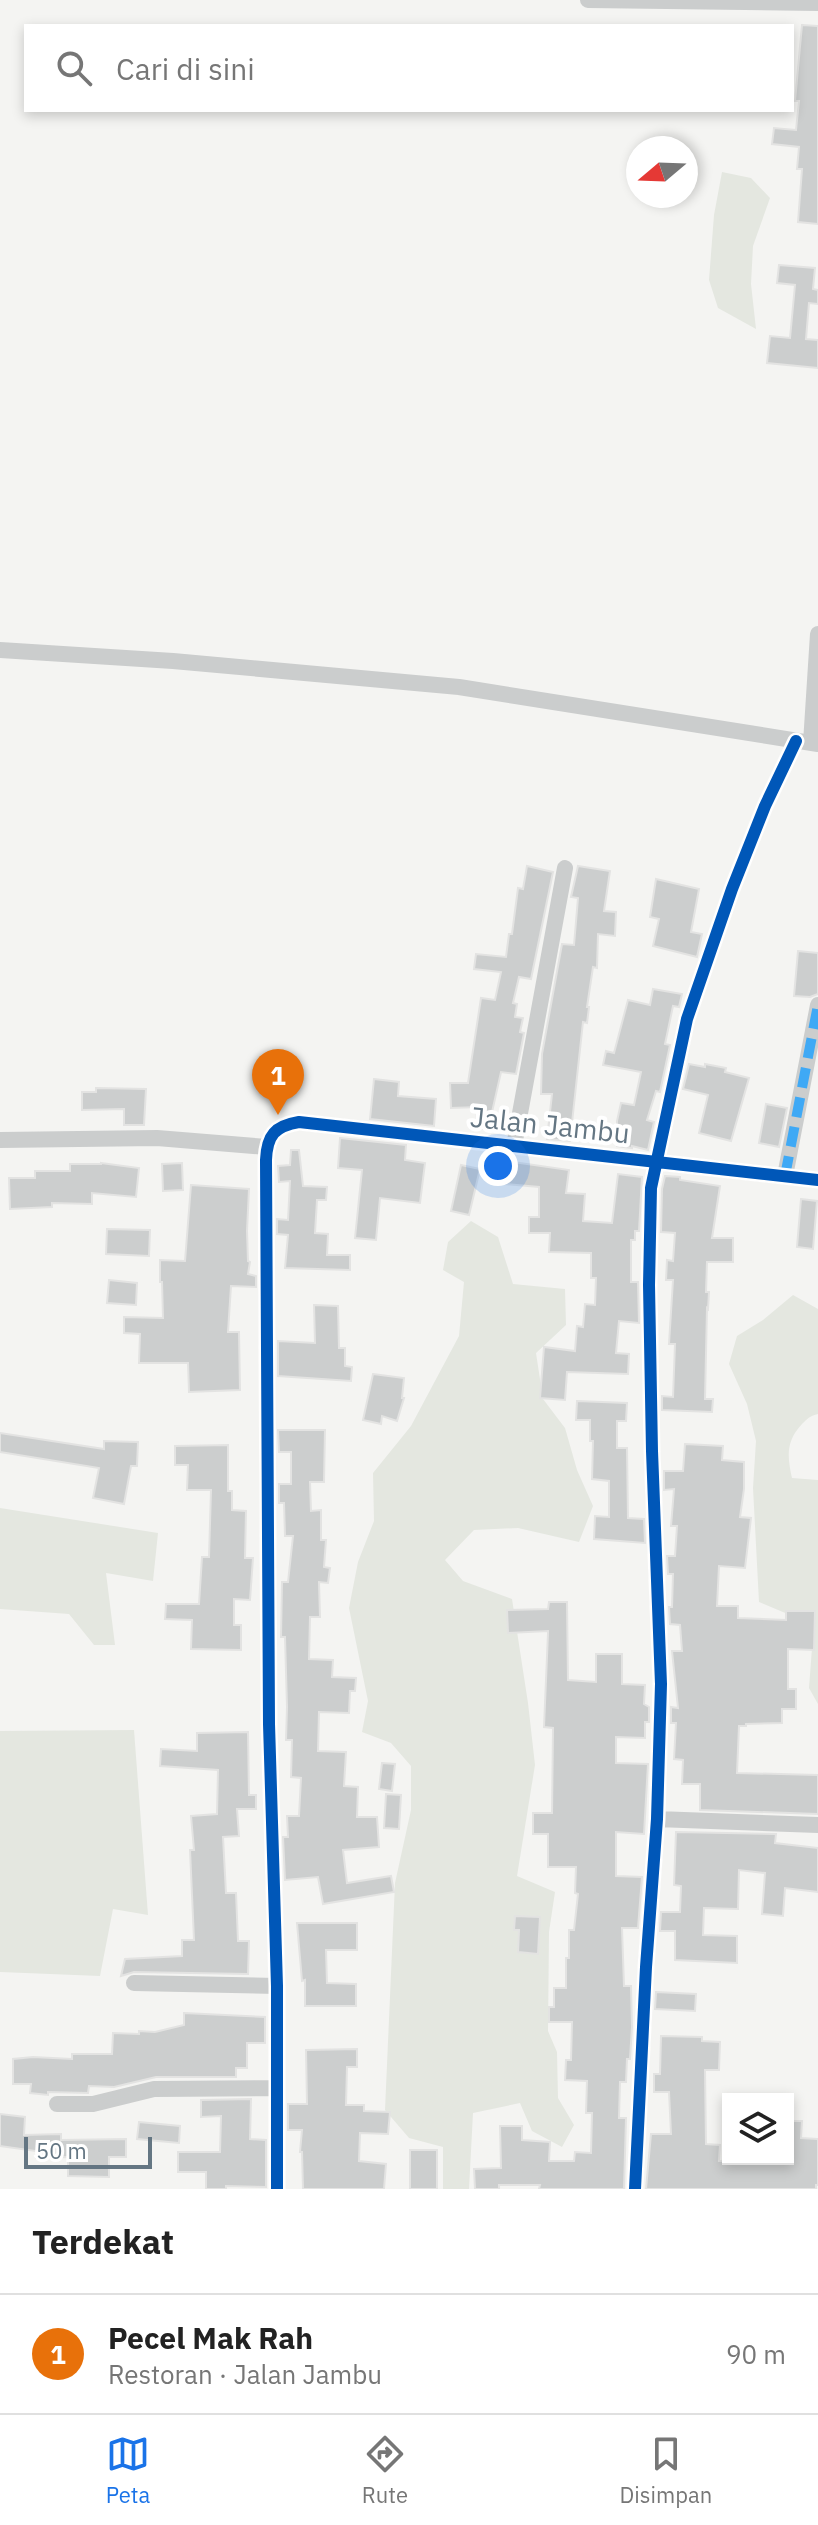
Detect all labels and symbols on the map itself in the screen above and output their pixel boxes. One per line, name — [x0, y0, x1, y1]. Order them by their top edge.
north arrow — [626, 136, 698, 208]
pin: 1 — [252, 1049, 304, 1115]
street label: Jalan Jambu — [468, 1098, 632, 1151]
your location — [478, 1146, 518, 1186]
scale bar — [24, 2133, 152, 2169]

